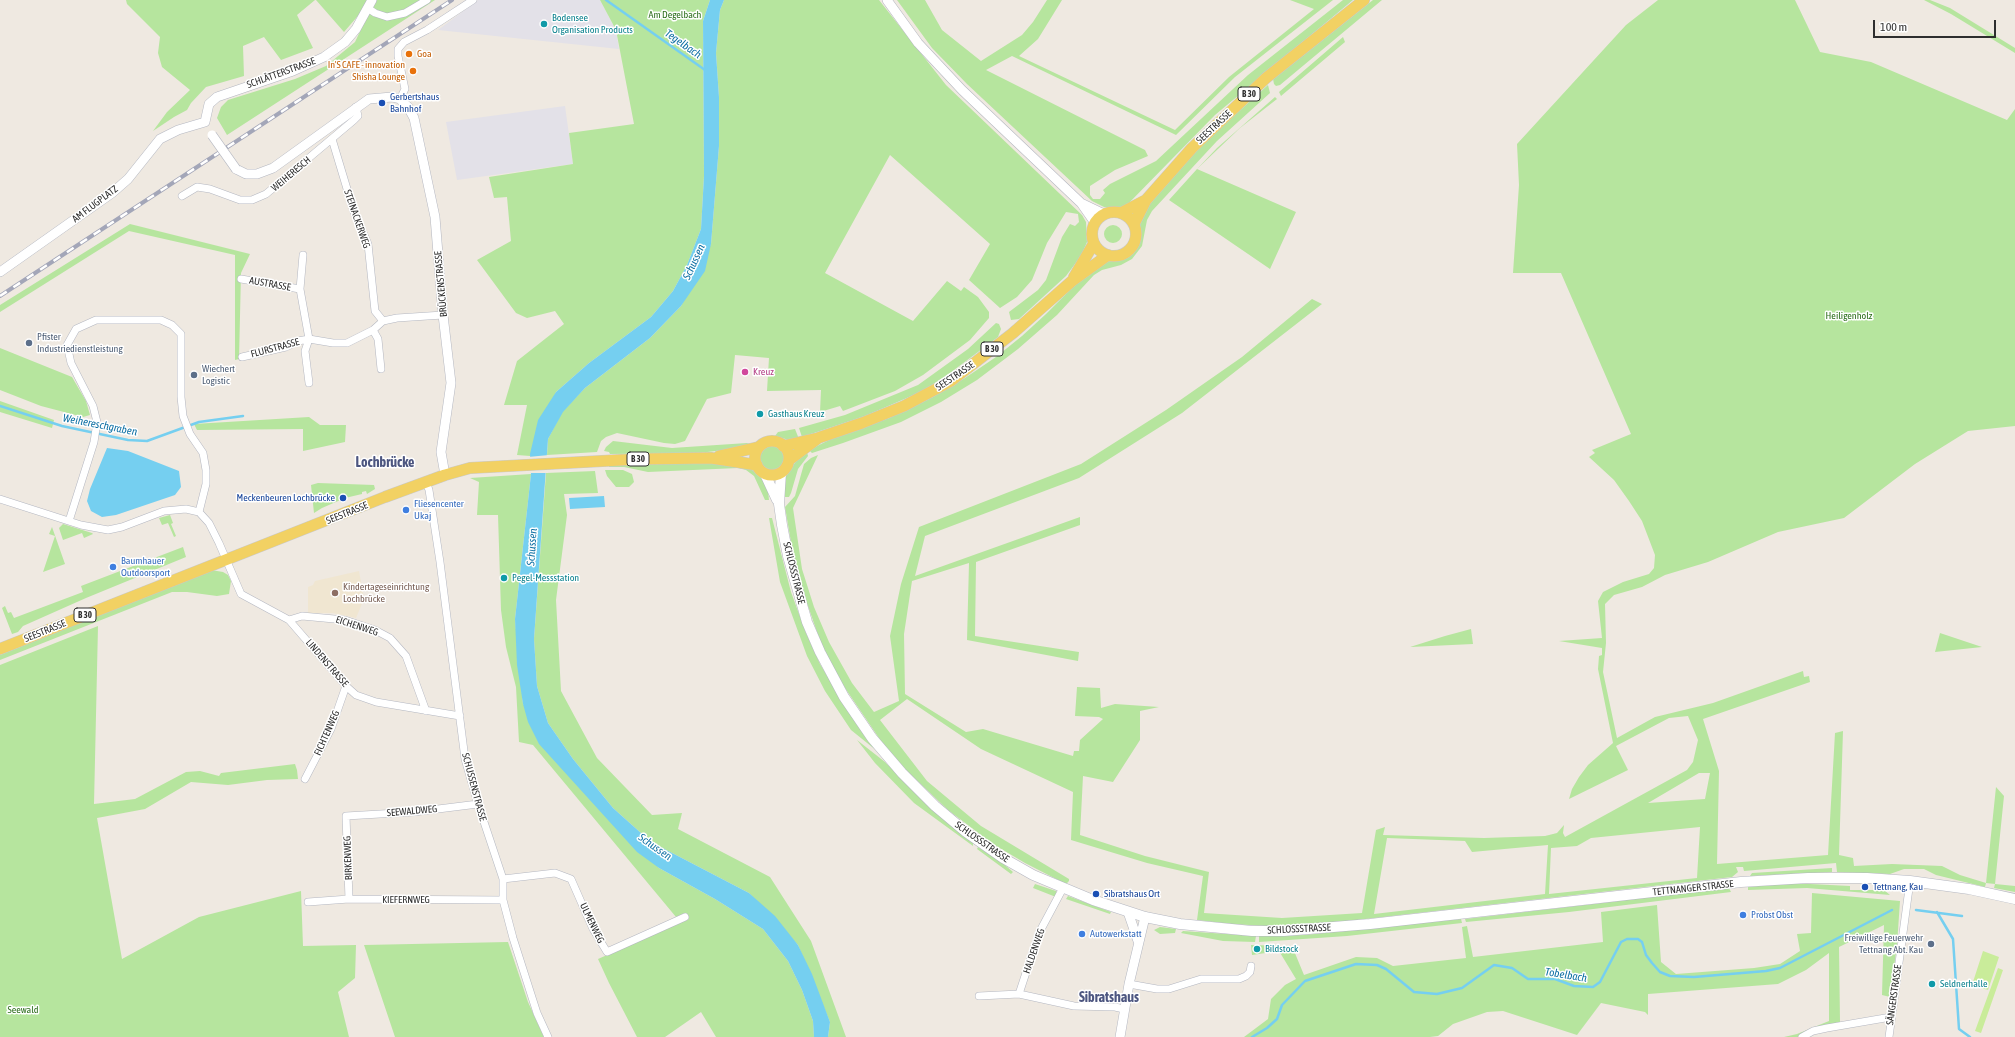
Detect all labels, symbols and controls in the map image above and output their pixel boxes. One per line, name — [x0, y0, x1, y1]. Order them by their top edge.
park label: Am Degelbach — [649, 9, 701, 21]
place label: Bodensee Organisation Products — [552, 12, 633, 36]
scale bar — [1875, 12, 1998, 38]
marker: Bodensee Organisation Products — [539, 19, 549, 29]
text: 100 m — [1880, 20, 1907, 34]
water label: Tegelbach — [662, 27, 704, 61]
place label: Goa — [417, 48, 432, 60]
marker: Goa — [404, 49, 414, 59]
street label: SCHLÄTTERSTRASSE — [245, 55, 317, 91]
place label: In'S CAFE - innovation Shisha Lounge — [328, 59, 405, 82]
marker: In'S CAFE - innovation Shisha Lounge — [408, 66, 418, 76]
road number: B 30 — [1238, 87, 1260, 101]
place label: Gerbertshaus Bahnhof — [390, 91, 439, 114]
marker: Gerbertshaus Bahnhof — [377, 98, 387, 108]
street label: SEESTRASSE — [1194, 108, 1234, 146]
street label: WEIHERESCH — [269, 154, 313, 194]
street label: AM FLUGPLATZ — [70, 183, 120, 225]
street label: STEINACKERWEG — [341, 188, 373, 250]
water label: Schussen — [680, 242, 708, 282]
street label: BRÜCKENSTRASSE — [432, 250, 450, 318]
street label: AUSTRASSE — [248, 274, 292, 294]
park label: Heiligenholz — [1826, 310, 1872, 322]
place label: Pfister Industriedienstleistung — [37, 331, 123, 354]
street label: FLURSTRASSE — [249, 336, 301, 360]
marker: Pfister Industriedienstleistung — [24, 338, 34, 348]
road number: B 30 — [981, 342, 1003, 356]
street label: SEESTRASSE — [933, 359, 977, 393]
place label: Wiechert Logistic — [202, 363, 235, 386]
place label: Kreuz — [753, 366, 774, 378]
marker: Kreuz — [740, 367, 750, 377]
marker: Wiechert Logistic — [189, 370, 199, 380]
place label: Gasthaus Kreuz — [768, 408, 824, 420]
marker: Gasthaus Kreuz — [755, 409, 765, 419]
water label: Weihereschgraben — [62, 411, 138, 439]
road number: B 30 — [627, 452, 649, 466]
district label: Lochbrücke — [356, 455, 414, 471]
place label: Meckenbeuren Lochbrücke — [237, 492, 335, 504]
marker: Meckenbeuren Lochbrücke — [338, 493, 348, 503]
place label: Fliesencenter Ukaj — [414, 498, 464, 522]
street label: SEESTRASSE — [324, 499, 370, 527]
marker: Fliesencenter Ukaj — [401, 505, 411, 515]
water label: Schussen — [524, 528, 540, 566]
street label: SCHLOSSSTRASSE — [780, 541, 808, 605]
place label: Baumhauer Outdoorsport — [121, 555, 170, 578]
marker: Baumhauer Outdoorsport — [108, 562, 118, 572]
place label: Pegel-Messstation — [512, 572, 579, 584]
marker: Pegel-Messstation — [499, 573, 509, 583]
place label: Kindertageseinrichtung Lochbrücke — [343, 581, 429, 604]
marker: Kindertageseinrichtung Lochbrücke — [330, 588, 340, 598]
road number: B 30 — [74, 608, 96, 622]
street label: EICHENWEG — [334, 613, 380, 639]
street label: SEESTRASSE — [22, 617, 68, 645]
street label: LINDENSTRASSE — [303, 637, 351, 689]
street label: FICHTENWEG — [312, 709, 342, 757]
street label: SCHUSSENSTRASSE — [459, 752, 489, 822]
street label: SEEWALDWEG — [386, 803, 438, 819]
street label: SCHLOSSSTRASSE — [953, 819, 1011, 865]
water label: Schussen — [636, 831, 674, 863]
street label: BIRKENWEG — [341, 836, 355, 880]
street label: TETTNANGER STRASSE — [1652, 878, 1734, 898]
place label: Tettnang, Kau — [1873, 881, 1923, 893]
marker: Tettnang, Kau — [1860, 882, 1870, 892]
place label: Sibratshaus Ort — [1104, 888, 1160, 900]
marker: Sibratshaus Ort — [1091, 889, 1101, 899]
street label: KIEFERNWEG — [382, 894, 430, 906]
street label: ULMENWEG — [577, 901, 607, 945]
place label: Probst Obst — [1751, 909, 1793, 921]
marker: Probst Obst — [1738, 910, 1748, 920]
street label: SCHLOSSSTRASSE — [1267, 921, 1331, 937]
street label: HALDENWEG — [1021, 927, 1047, 975]
place label: Autowerkstatt — [1090, 928, 1142, 940]
marker: Autowerkstatt — [1077, 929, 1087, 939]
place label: Freiwillige Feuerwehr Tettnang Abt. Kau — [1845, 932, 1923, 956]
marker: Freiwillige Feuerwehr Tettnang Abt. Kau — [1926, 939, 1936, 949]
place label: Bildstock — [1265, 943, 1298, 955]
marker: Bildstock — [1252, 944, 1262, 954]
street label: SÄNGERSTRASSE — [1884, 964, 1904, 1026]
water label: Tobelbach — [1544, 965, 1588, 985]
place label: Seldnerhalle — [1940, 978, 1988, 990]
marker: Seldnerhalle — [1927, 979, 1937, 989]
district label: Sibratshaus — [1079, 990, 1139, 1006]
park label: Seewald — [8, 1004, 38, 1016]

